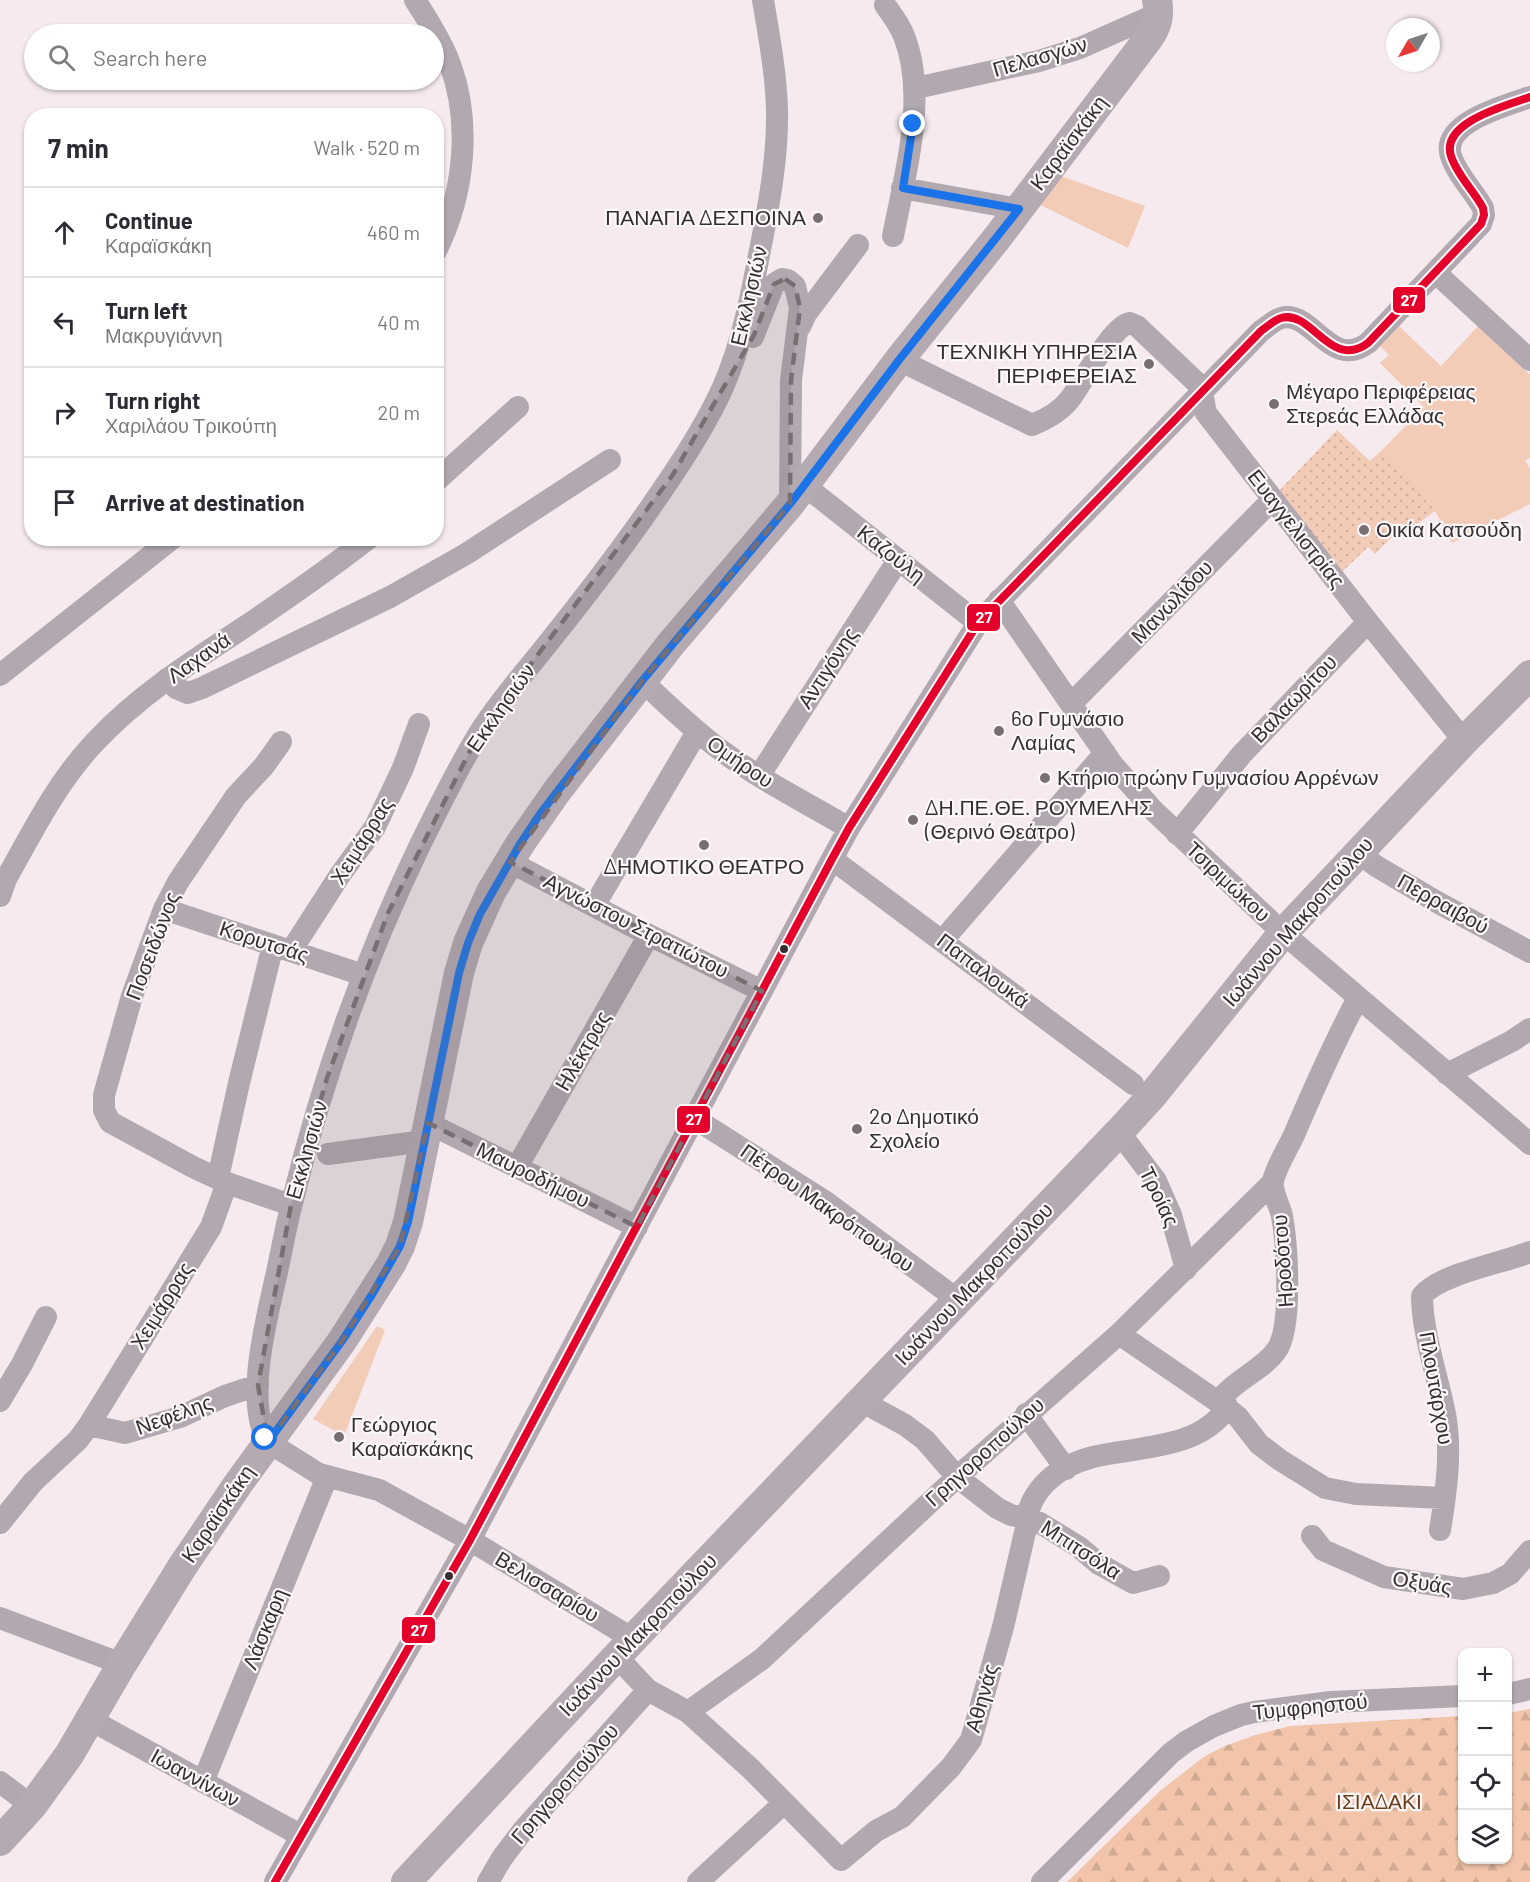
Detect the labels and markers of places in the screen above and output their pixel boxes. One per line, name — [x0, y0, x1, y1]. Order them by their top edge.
place label: ΠΑΝΑΓΙΑ ΔΕΣΠΟΙΝΑ — [605, 204, 806, 229]
marker: ΠΑΝΑΓΙΑ ΔΕΣΠΟΙΝΑ — [811, 211, 825, 225]
place label: ΤΕΧΝΙΚΗ ΥΠΗΡΕΣΙΑ ΠΕΡΙΦΕΡΕΙΑΣ — [937, 338, 1137, 387]
marker: ΤΕΧΝΙΚΗ ΥΠΗΡΕΣΙΑ ΠΕΡΙΦΕΡΕΙΑΣ — [1142, 357, 1156, 371]
place label: Μέγαρο Περιφέρειας Στερεάς Ελλάδας — [1286, 378, 1476, 427]
marker: Μέγαρο Περιφέρειας Στερεάς Ελλάδας — [1267, 397, 1281, 411]
place label: Οικία Κατσούδη — [1376, 516, 1522, 541]
marker: Οικία Κατσούδη — [1357, 523, 1371, 537]
place label: 6ο Γυμνάσιο Λαμίας — [1011, 705, 1124, 754]
marker: 6ο Γυμνάσιο Λαμίας — [992, 724, 1006, 738]
place label: Κτήριο πρώην Γυμνασίου Αρρένων — [1057, 764, 1379, 789]
marker: Κτήριο πρώην Γυμνασίου Αρρένων — [1038, 771, 1052, 785]
place label: ΔΗ.ΠΕ.ΘΕ. ΡΟΥΜΕΛΗΣ (Θερινό Θεάτρο) — [924, 794, 1152, 843]
marker: ΔΗ.ΠΕ.ΘΕ. ΡΟΥΜΕΛΗΣ (Θερινό Θεάτρο) — [906, 813, 920, 827]
marker: ΔΗΜΟΤΙΚΟ ΘΕΑΤΡΟ — [697, 838, 711, 852]
place label: ΔΗΜΟΤΙΚΟ ΘΕΑΤΡΟ — [604, 853, 804, 878]
unlabelled marker — [778, 943, 790, 955]
place label: 2ο Δημοτικό Σχολείο — [869, 1103, 979, 1152]
marker: 2ο Δημοτικό Σχολείο — [850, 1122, 864, 1136]
place label: Γεώργιος Καραϊσκάκης — [351, 1411, 473, 1460]
marker: Γεώργιος Καραϊσκάκης — [332, 1430, 346, 1444]
unlabelled marker — [443, 1570, 455, 1582]

